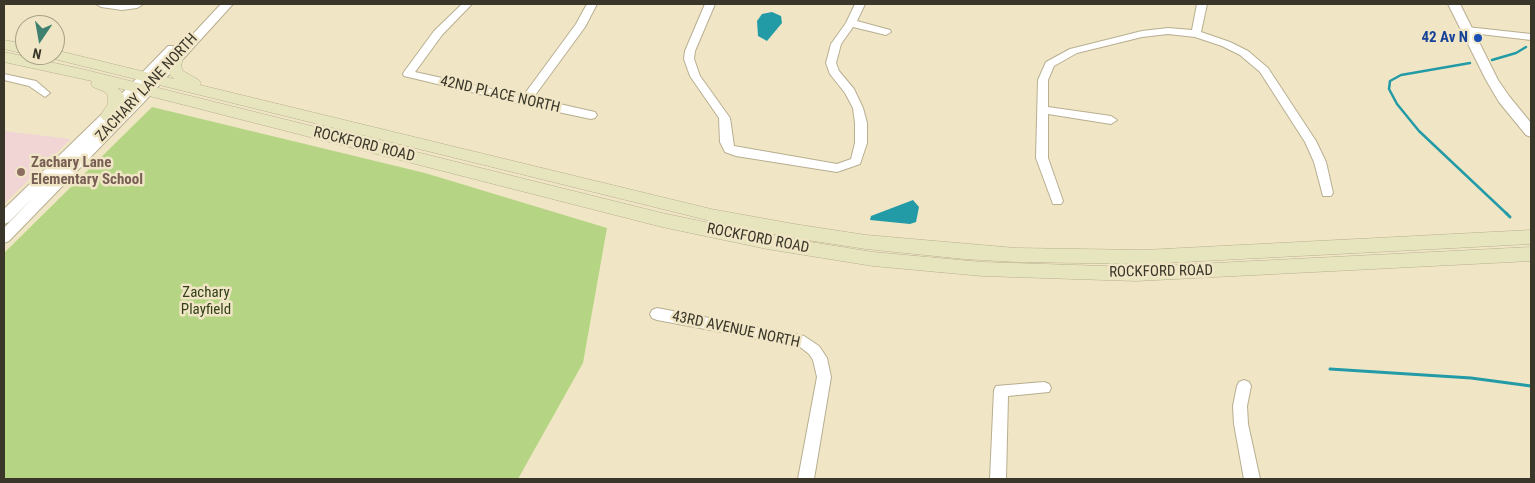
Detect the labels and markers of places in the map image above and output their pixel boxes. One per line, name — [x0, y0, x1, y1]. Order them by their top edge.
place label: 42 Av N — [1421, 29, 1468, 47]
marker: 42 Av N — [1472, 32, 1484, 44]
place label: Zachary Lane Elementary School — [31, 154, 143, 189]
marker: Zachary Lane Elementary School — [15, 166, 27, 178]

